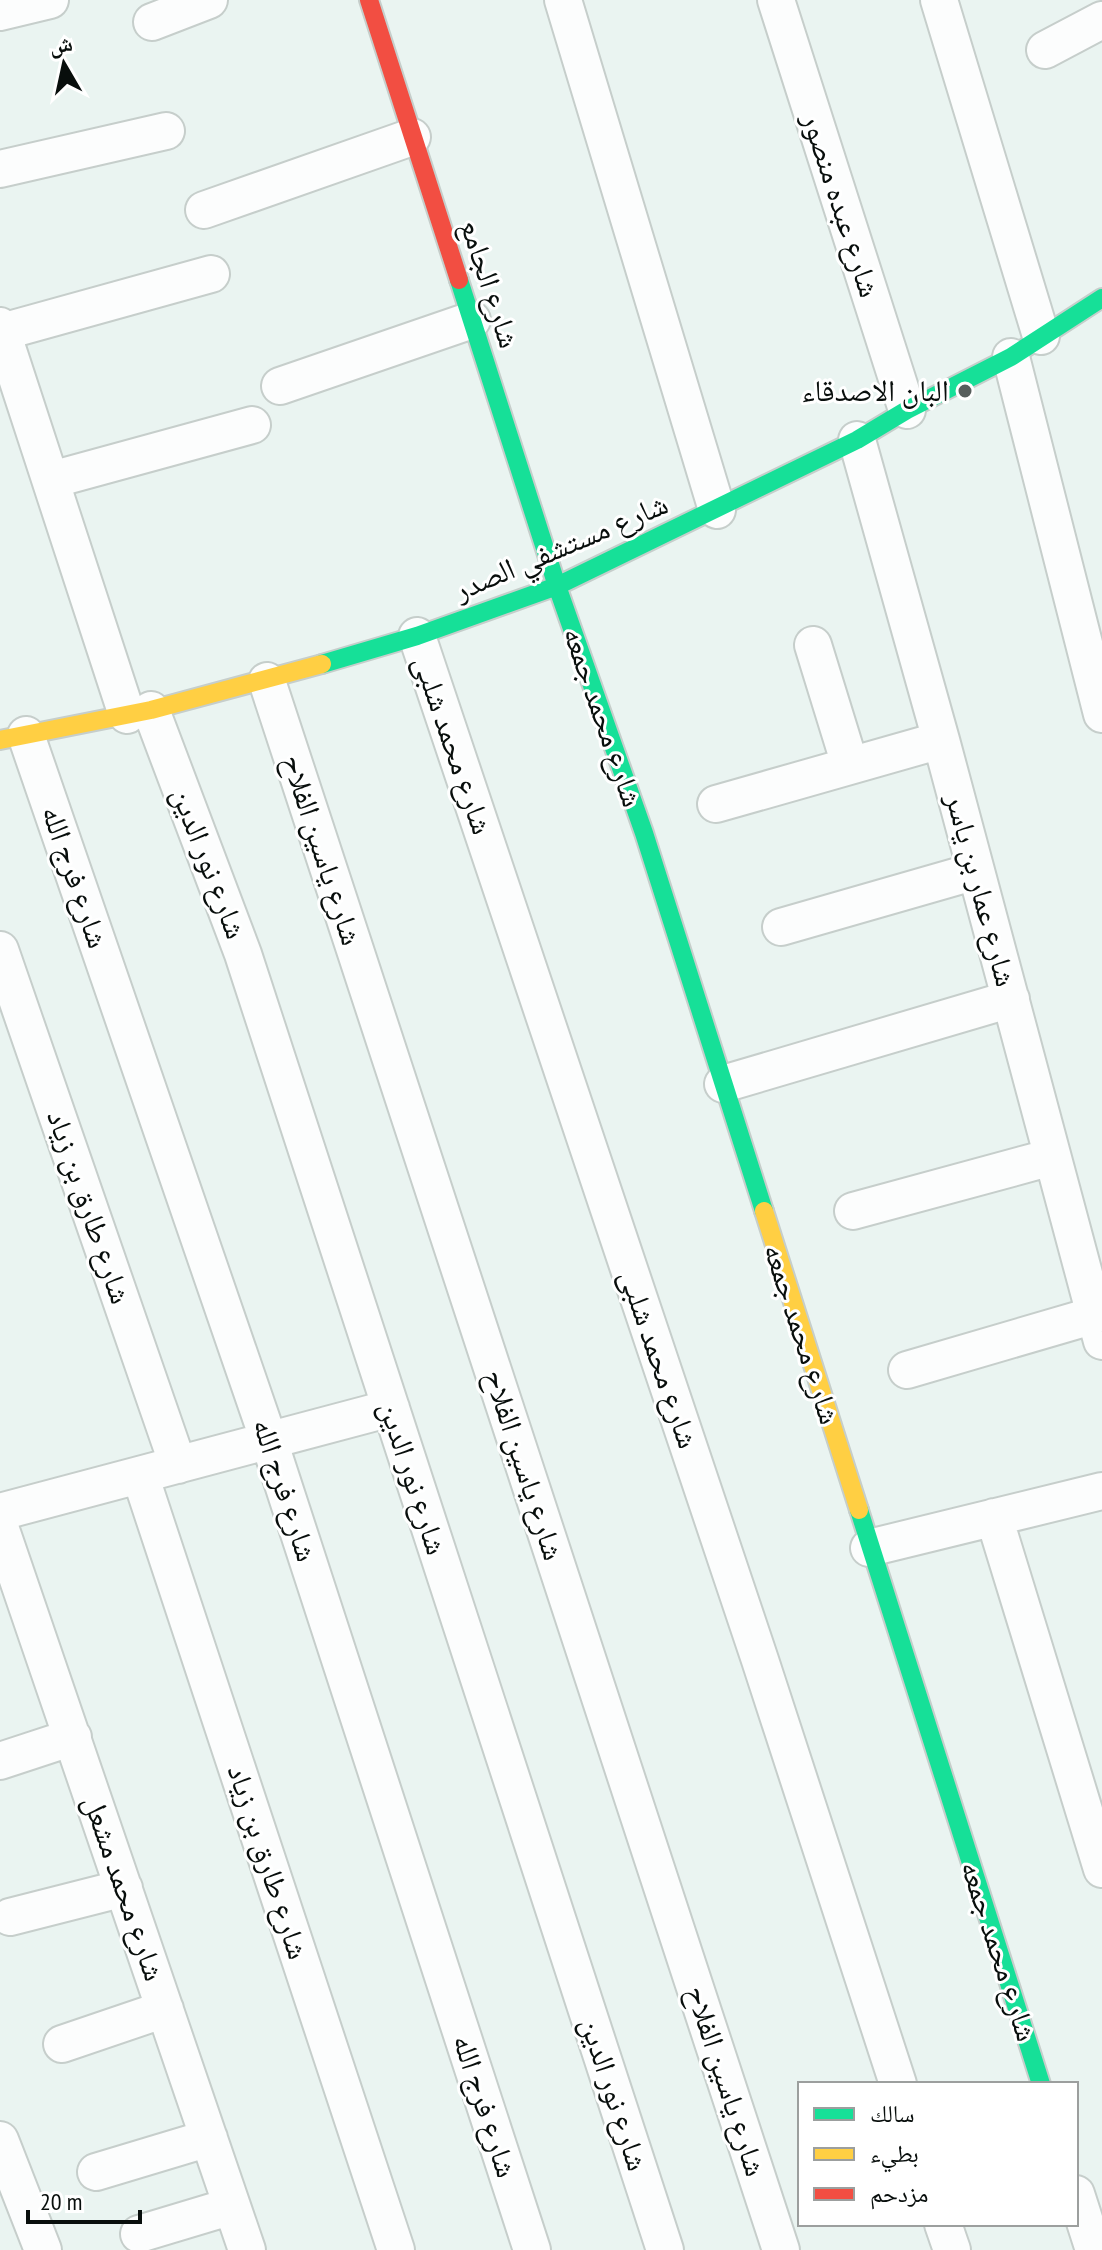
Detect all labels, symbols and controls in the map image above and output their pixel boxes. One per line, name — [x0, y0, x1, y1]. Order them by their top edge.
north arrow — [24, 24, 104, 104]
text: ش — [47, 29, 75, 60]
street label: شارع عبده منصور — [793, 106, 891, 302]
street label: شارع الجامع — [451, 215, 530, 353]
place label: البان الاصدقاء — [801, 370, 949, 409]
marker: البان الاصدقاء — [956, 382, 974, 400]
street label: شارع مستشفي الصدر — [447, 483, 676, 614]
street label: شارع محمد جمعه — [555, 622, 653, 812]
street label: شارع محمد شلبى — [405, 650, 503, 839]
street label: شارع ياسين الفلاح — [273, 749, 373, 950]
street label: شارع نور الدين — [163, 781, 257, 944]
street label: شارع عمار بن ياسر — [937, 788, 1027, 991]
street label: شارع فرج الله — [33, 800, 119, 953]
street label: شارع طارق بن زياد — [38, 1105, 142, 1309]
street label: شارع محمد جمعه — [755, 1238, 851, 1429]
street label: شارع محمد شلبى — [611, 1264, 709, 1453]
street label: شارع ياسين الفلاح — [475, 1364, 575, 1565]
street label: شارع نور الدين — [370, 1396, 458, 1560]
street label: شارع فرج الله — [244, 1413, 328, 1566]
street label: شارع طارق بن زياد — [219, 1759, 319, 1964]
street label: شارع محمد مشعل — [74, 1790, 175, 1986]
street label: شارع محمد جمعه — [952, 1855, 1048, 2046]
street label: شارع ياسين الفلاح — [677, 1980, 777, 2181]
street label: شارع نور الدين — [571, 2012, 659, 2176]
street label: شارع فرج الله — [444, 2029, 528, 2182]
legend — [798, 2082, 1078, 2226]
text: سالك — [870, 2098, 915, 2129]
text: بطيء — [870, 2138, 919, 2173]
scale bar — [28, 2174, 140, 2224]
text: مزدحم — [870, 2178, 929, 2210]
text: 20 m — [40, 2186, 82, 2217]

